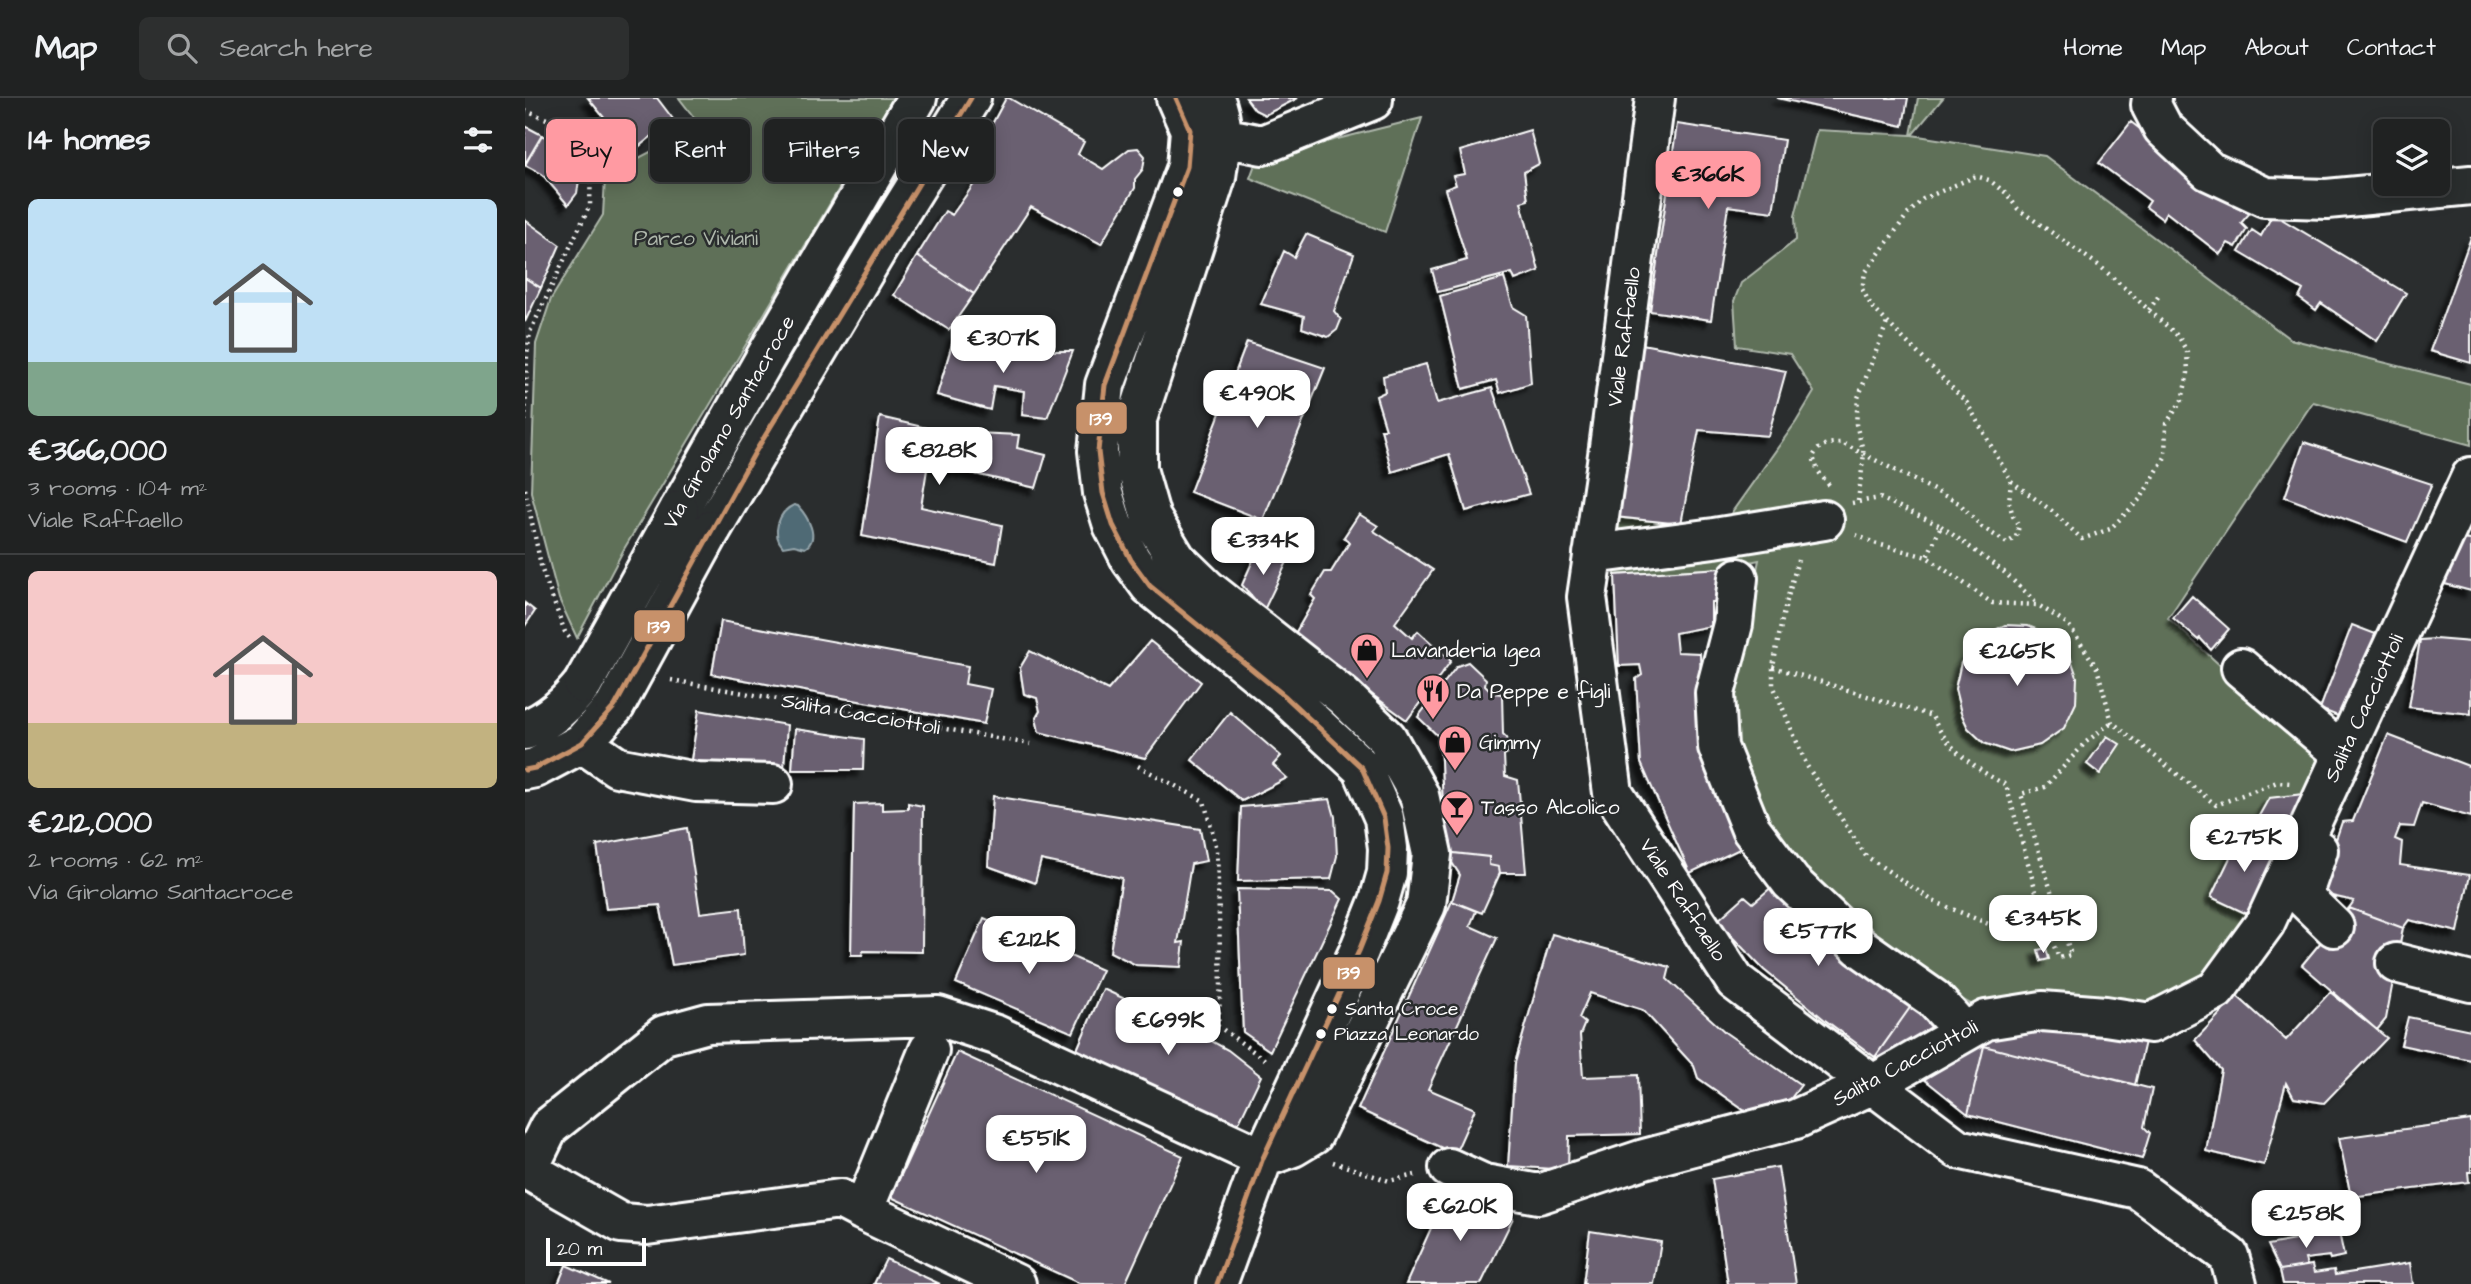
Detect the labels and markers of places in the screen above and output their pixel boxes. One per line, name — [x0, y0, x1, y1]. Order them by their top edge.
pin: €366K — [1659, 152, 1757, 211]
unlabelled marker — [1171, 185, 1185, 199]
pin: €307K — [954, 316, 1052, 375]
pin: €490K — [1208, 370, 1306, 430]
pin: €828K — [890, 428, 988, 487]
pin: €334K — [1214, 518, 1312, 577]
pin: €265K — [1968, 628, 2066, 688]
shop icon: Lavanderia Igea — [1348, 631, 1386, 680]
place label: Lavanderia Igea — [1391, 636, 1541, 667]
restaurant icon: Da Peppe e figli — [1414, 672, 1452, 721]
place label: Da Peppe e figli — [1457, 677, 1610, 708]
shop icon: Gimmy — [1436, 723, 1474, 772]
place label: Gimmy — [1479, 728, 1541, 759]
bar icon: Tasso Alcolico — [1438, 788, 1476, 837]
place label: Tasso Alcolico — [1481, 793, 1620, 822]
pin: €275K — [2195, 814, 2293, 874]
pin: €345K — [1994, 896, 2092, 955]
pin: €577K — [1769, 908, 1867, 968]
pin: €212K — [980, 916, 1078, 976]
place label: Santa Croce — [1345, 996, 1458, 1023]
pin: €699K — [1119, 998, 1217, 1057]
marker: Santa Croce — [1325, 1002, 1339, 1016]
place label: Piazza Leonardo — [1334, 1021, 1479, 1048]
marker: Piazza Leonardo — [1314, 1027, 1328, 1041]
pin: €551K — [987, 1116, 1085, 1175]
pin: €620K — [1411, 1184, 1509, 1243]
pin: €258K — [2257, 1190, 2355, 1250]

